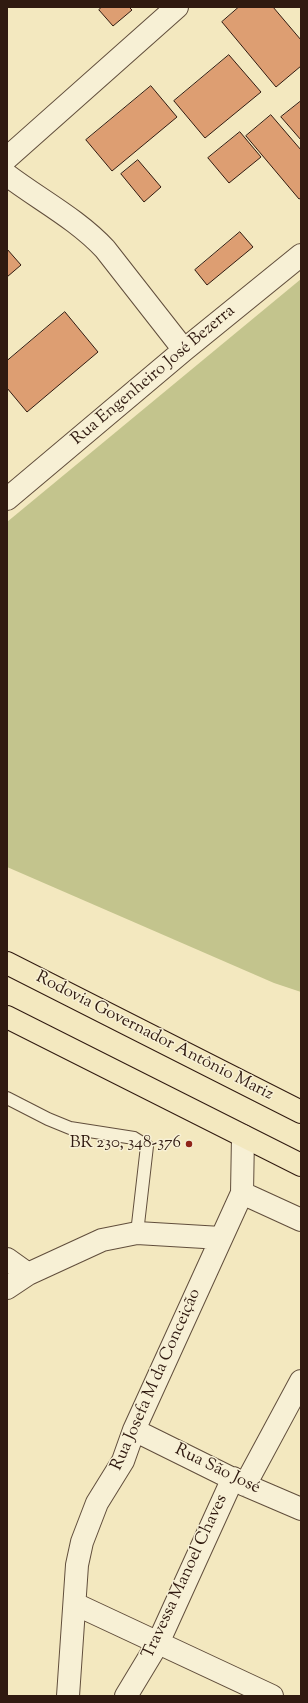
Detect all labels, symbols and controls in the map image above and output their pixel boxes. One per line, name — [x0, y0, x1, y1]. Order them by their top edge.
street label: Rua Engenheiro José Bezerra — [68, 302, 240, 450]
street label: Rodovia Governador Antônio Mariz — [32, 968, 276, 1106]
place label: BR 230, 348-376 — [70, 1134, 181, 1154]
marker: BR 230, 348-376 — [184, 1139, 194, 1149]
street label: Rua Josefa M da Conceição — [108, 1286, 206, 1474]
street label: Rua São José — [171, 1441, 263, 1499]
street label: Travessa Manoel Chaves — [139, 1492, 233, 1662]

